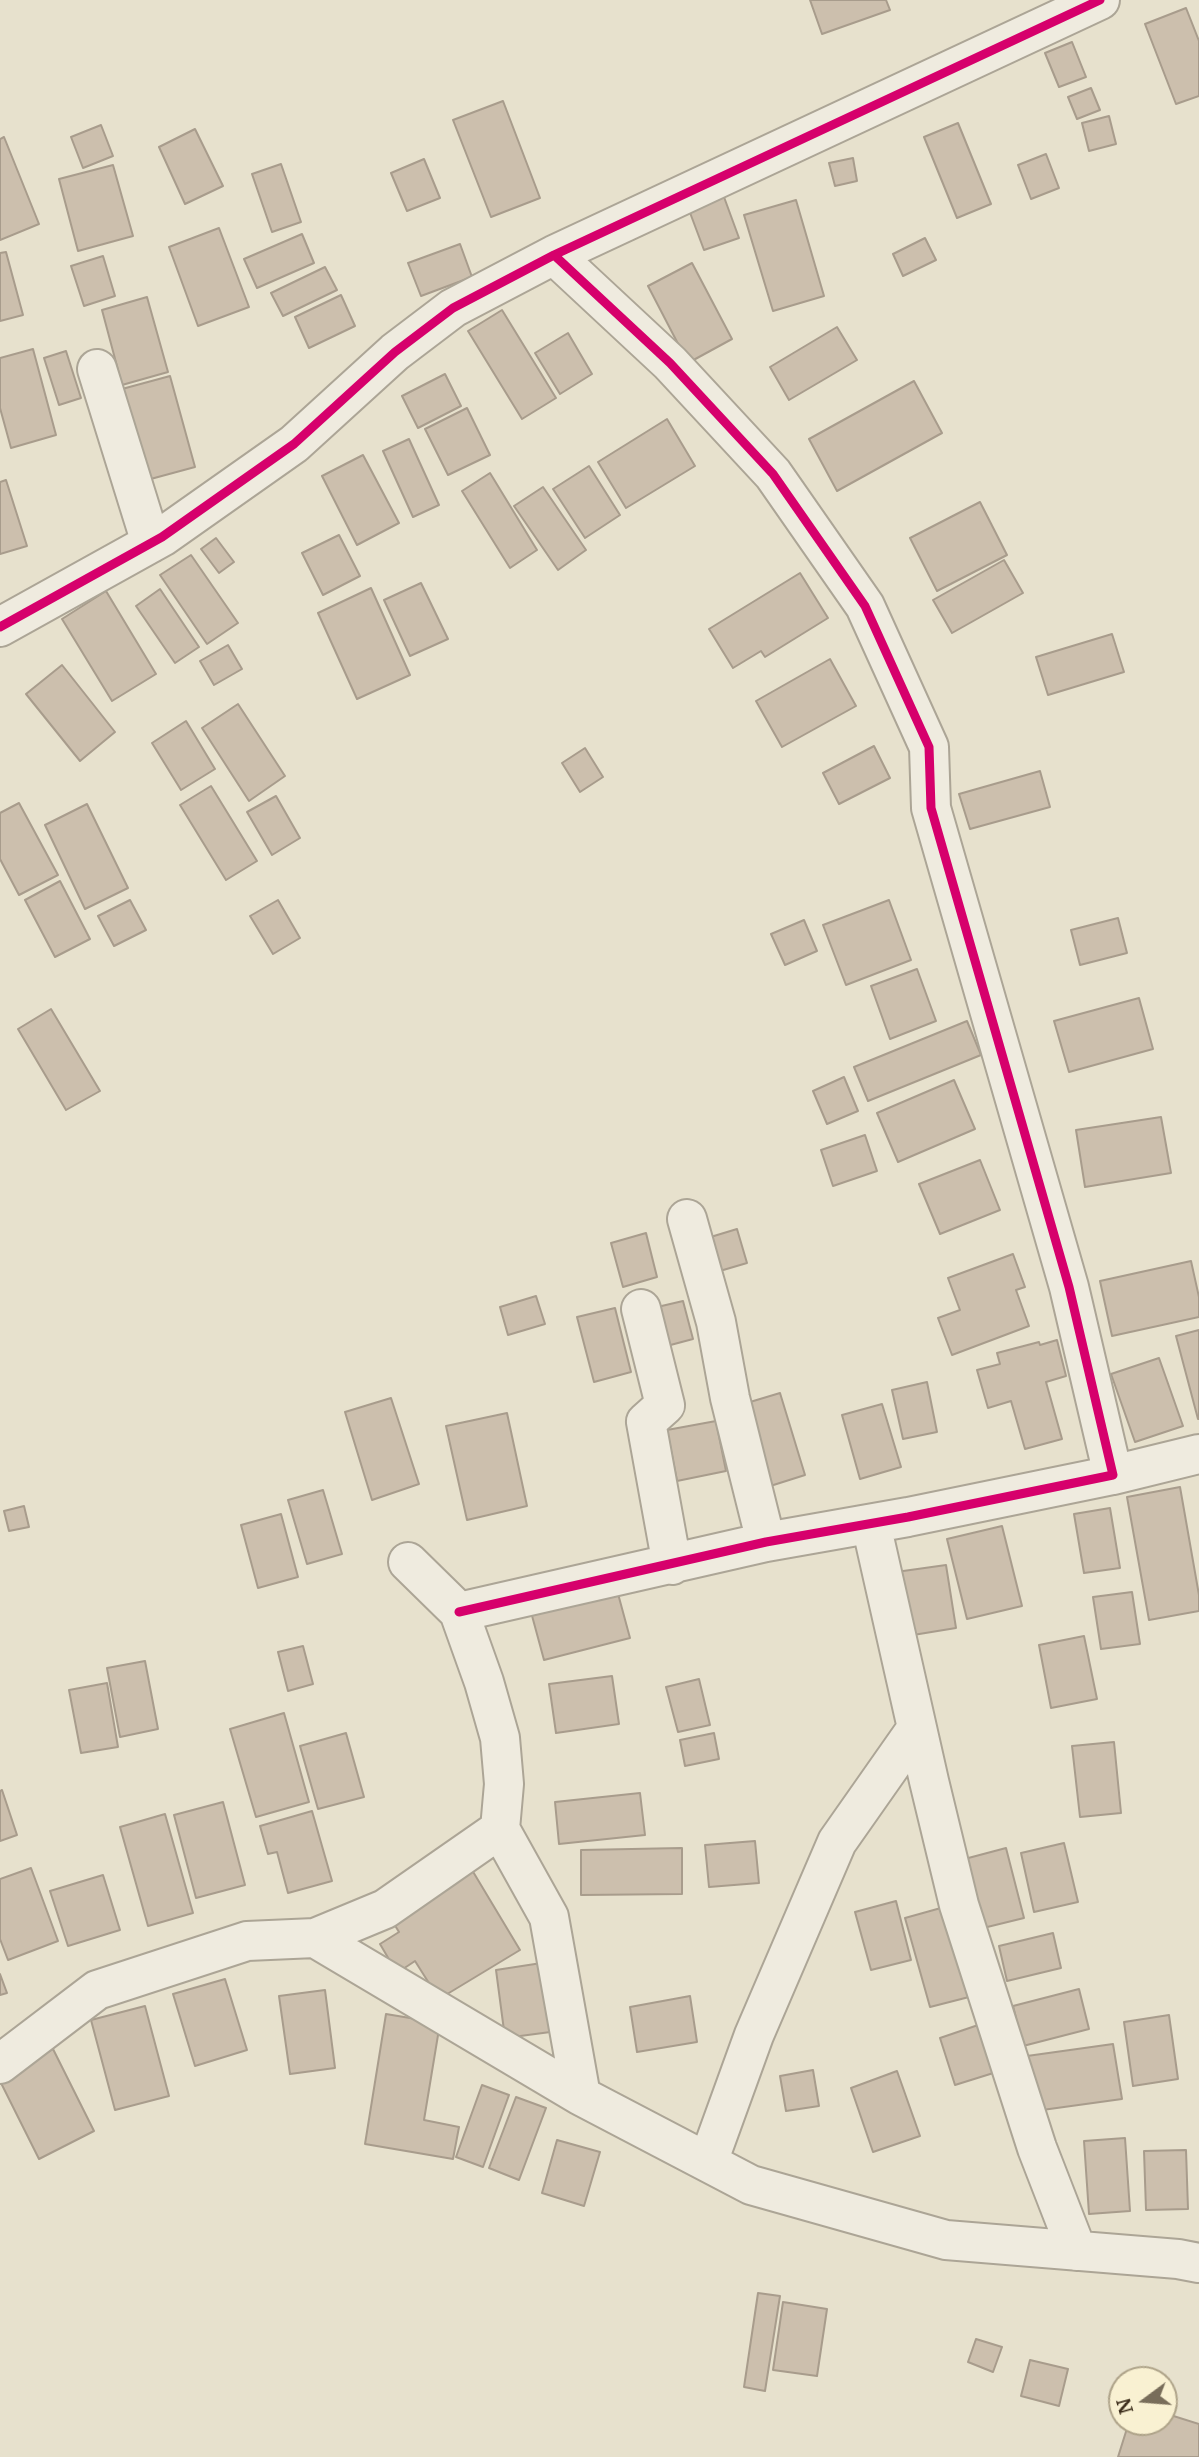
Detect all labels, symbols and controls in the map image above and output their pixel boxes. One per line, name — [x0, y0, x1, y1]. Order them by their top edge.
north arrow — [1108, 2366, 1178, 2436]
text: N — [1111, 2396, 1138, 2417]

